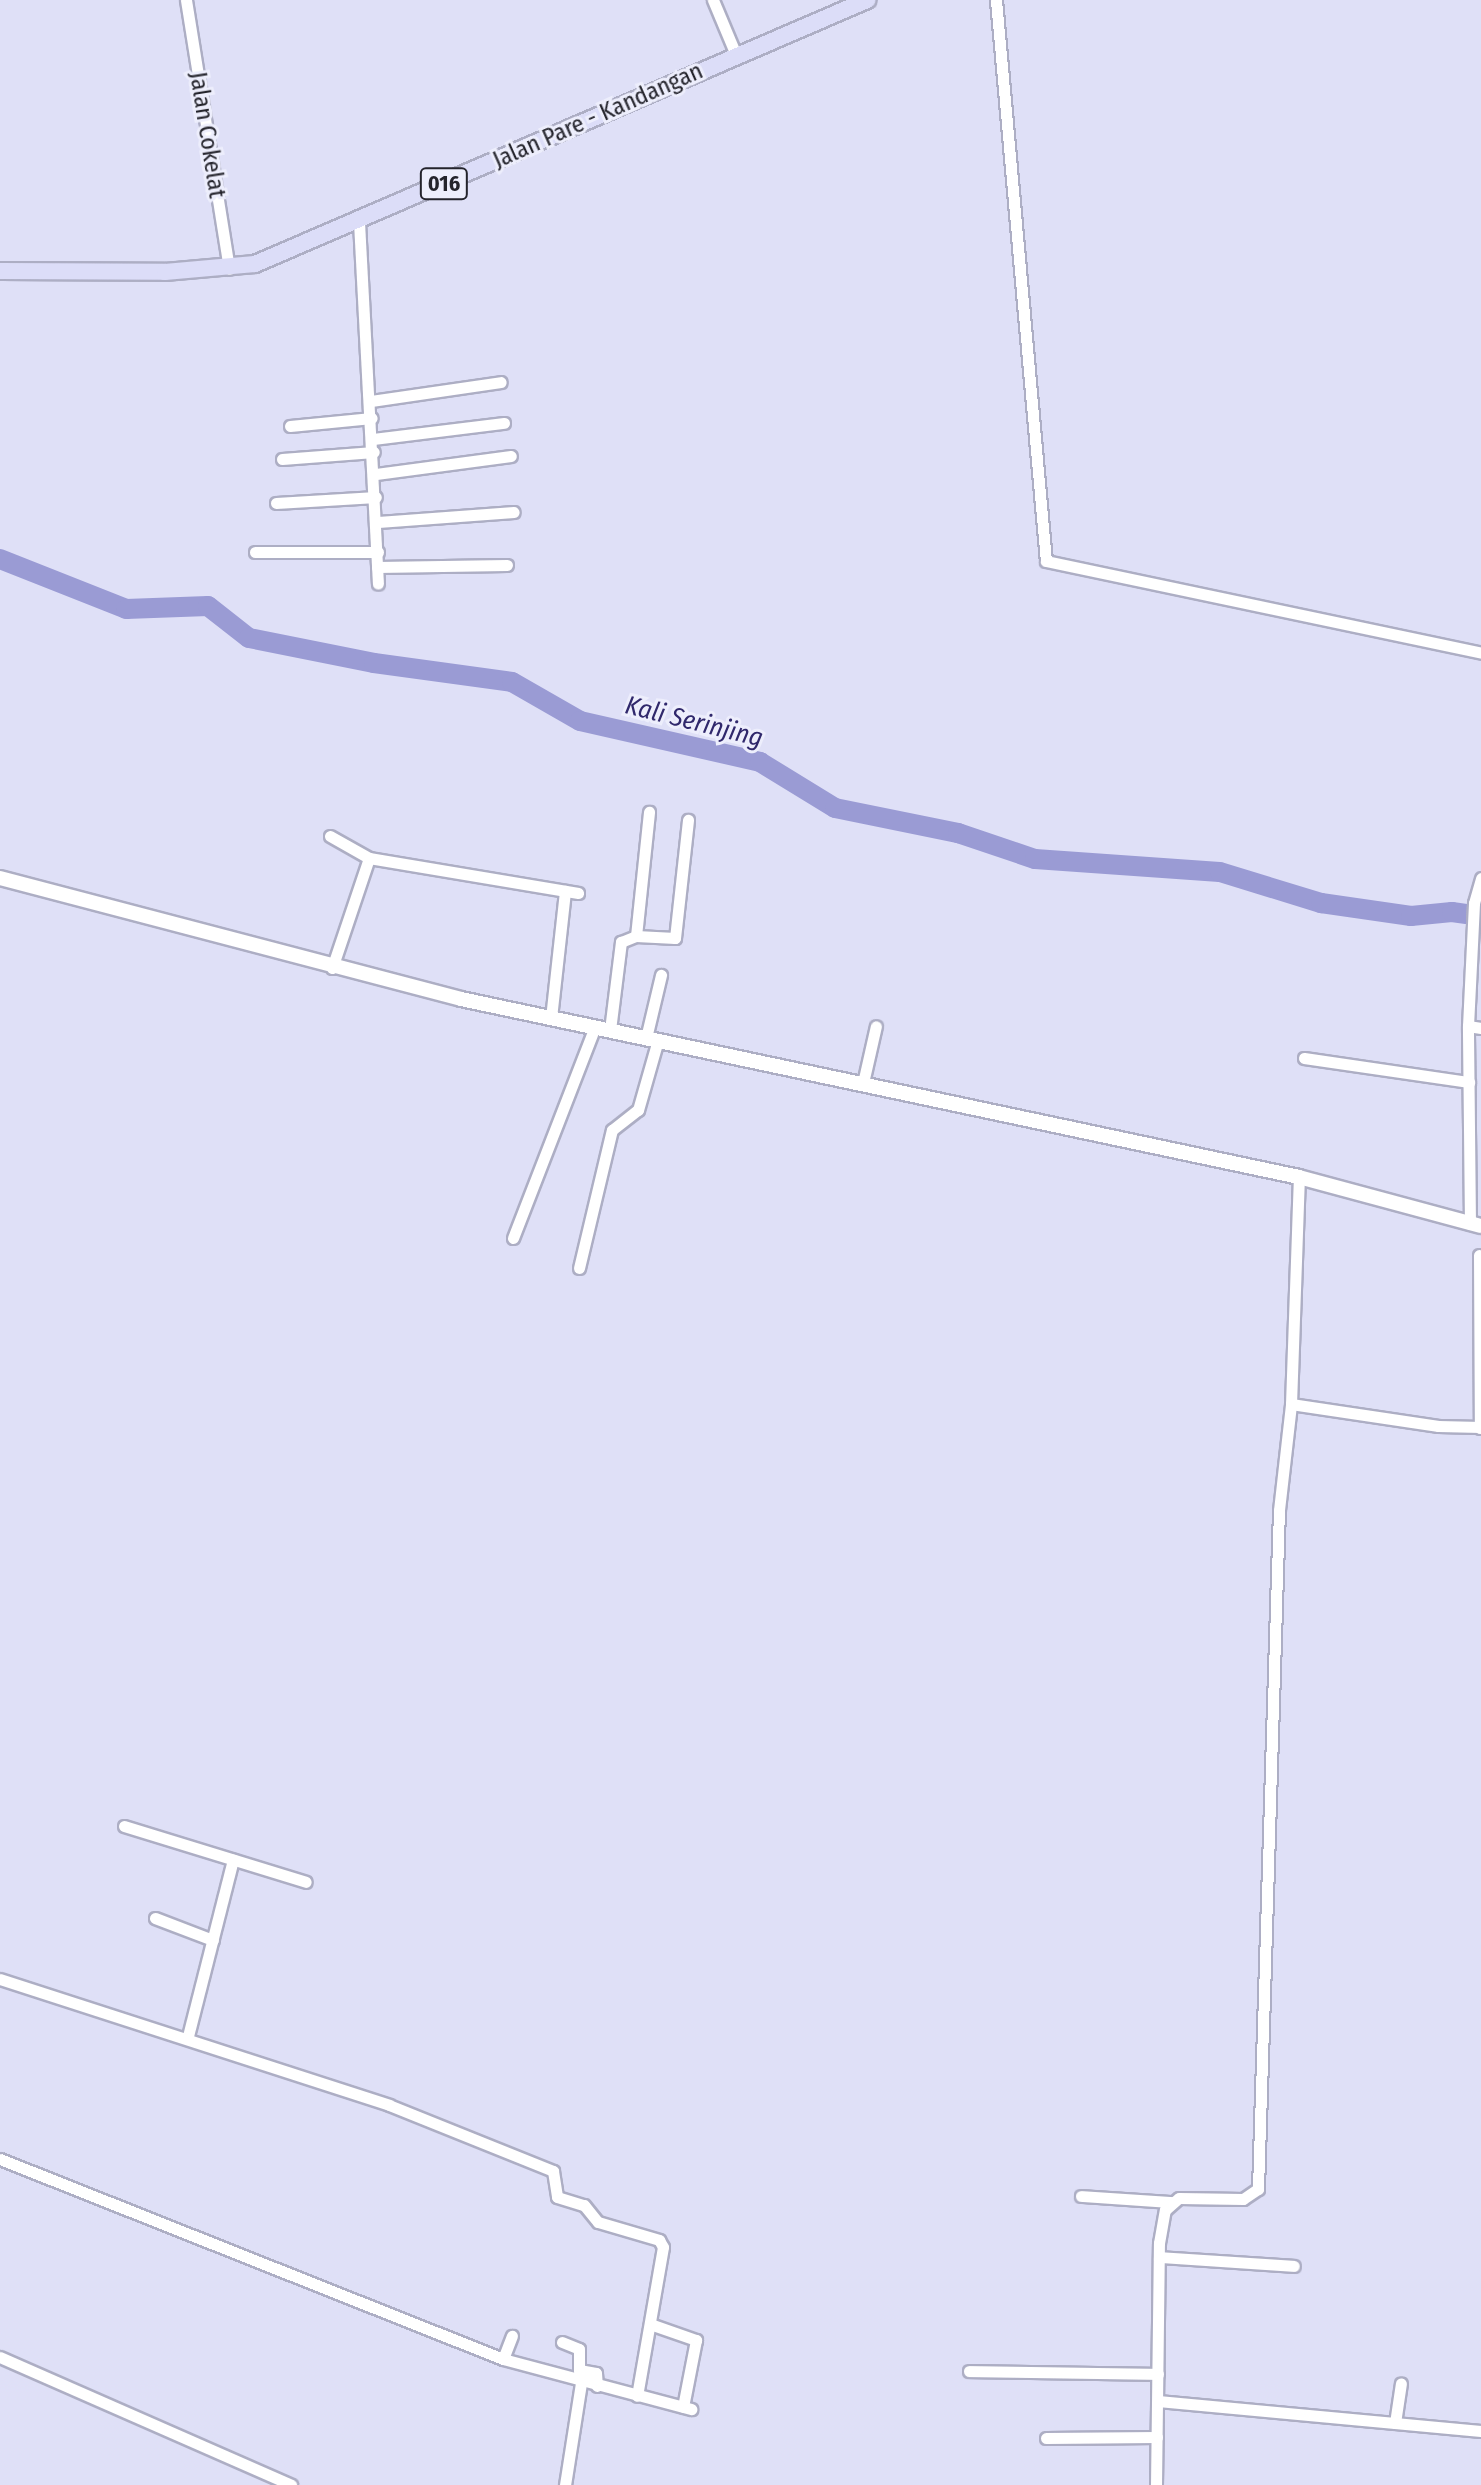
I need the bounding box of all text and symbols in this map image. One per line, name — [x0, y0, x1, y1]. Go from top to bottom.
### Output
street label: Jalan Pare - Kandangan — [489, 57, 707, 175]
street label: Jalan Cokelat — [183, 70, 231, 200]
road number: 016 — [418, 166, 470, 202]
water label: Kali Serinjing — [622, 690, 766, 754]

